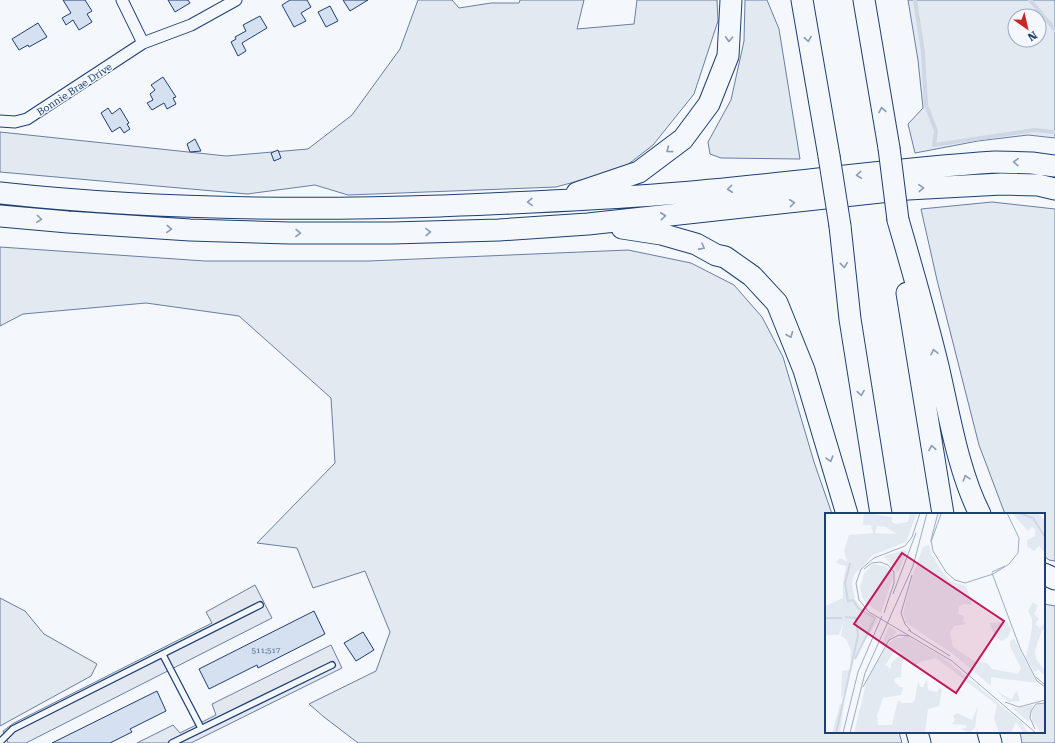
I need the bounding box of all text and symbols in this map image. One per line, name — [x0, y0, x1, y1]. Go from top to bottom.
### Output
north arrow — [1007, 8, 1047, 48]
text: N — [1025, 28, 1039, 44]
one-way arrow — [803, 35, 812, 42]
one-way arrow — [725, 36, 733, 42]
street label: Bonnie Brae Drive — [35, 61, 114, 118]
one-way arrow — [879, 107, 887, 113]
one-way arrow — [666, 145, 673, 152]
one-way arrow — [1013, 158, 1019, 166]
one-way arrow — [856, 170, 862, 179]
one-way arrow — [727, 184, 733, 193]
one-way arrow — [918, 184, 924, 193]
one-way arrow — [527, 198, 533, 207]
one-way arrow — [789, 198, 795, 207]
one-way arrow — [659, 212, 666, 221]
one-way arrow — [36, 215, 42, 224]
one-way arrow — [165, 224, 172, 233]
one-way arrow — [425, 228, 431, 237]
one-way arrow — [295, 229, 301, 237]
one-way arrow — [698, 242, 705, 250]
one-way arrow — [840, 262, 849, 268]
one-way arrow — [785, 331, 793, 339]
one-way arrow — [931, 349, 939, 355]
one-way arrow — [856, 390, 865, 397]
one-way arrow — [928, 445, 937, 451]
one-way arrow — [825, 455, 834, 462]
one-way arrow — [962, 475, 971, 482]
inset map — [825, 513, 1045, 733]
house number: 511;517 — [251, 646, 281, 655]

